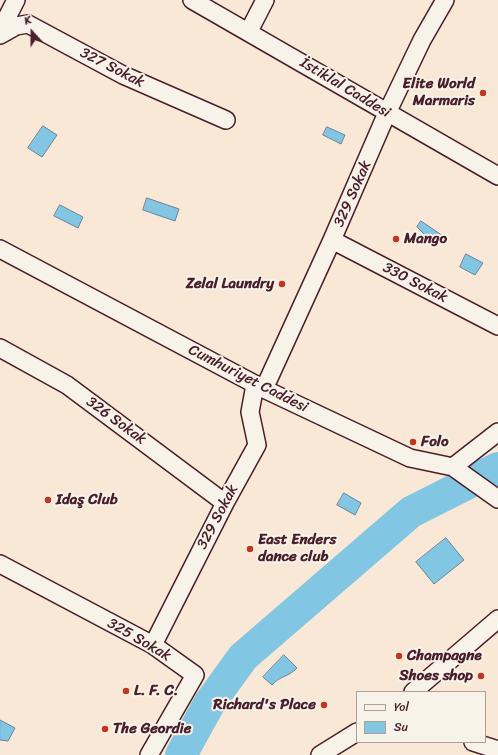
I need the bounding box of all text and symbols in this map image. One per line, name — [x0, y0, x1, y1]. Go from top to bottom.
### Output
text: K — [21, 10, 34, 30]
north arrow — [12, 12, 52, 52]
street label: 327 Sokak — [77, 44, 147, 92]
street label: İstiklal Caddesi — [297, 54, 393, 122]
place label: Elite World Marmaris — [403, 75, 475, 110]
marker: Elite World Marmaris — [478, 88, 488, 98]
street label: 329 Sokak — [330, 158, 376, 230]
place label: Mango — [404, 230, 447, 248]
marker: Mango — [391, 234, 401, 244]
street label: 330 Sokak — [380, 259, 450, 307]
place label: Zelal Laundry — [186, 275, 274, 293]
marker: Zelal Laundry — [277, 279, 287, 289]
street label: Cumhuriyet Caddesi — [185, 341, 311, 417]
street label: 326 Sokak — [82, 393, 150, 449]
place label: Folo — [421, 433, 449, 451]
marker: Folo — [408, 437, 418, 447]
street label: 329 Sokak — [194, 482, 242, 552]
place label: Idaş Club — [56, 491, 118, 509]
marker: Idaş Club — [43, 495, 53, 505]
place label: East Enders dance club — [258, 531, 336, 566]
marker: East Enders dance club — [245, 544, 255, 554]
street label: 325 Sokak — [104, 615, 174, 665]
place label: Champagne — [407, 647, 482, 665]
marker: Champagne — [394, 651, 404, 661]
place label: Shoes shop — [399, 667, 473, 685]
marker: Shoes shop — [476, 671, 486, 681]
place label: L. F. C. — [134, 682, 178, 700]
marker: L. F. C. — [121, 686, 131, 696]
legend — [356, 691, 486, 743]
place label: Richard's Place — [213, 696, 316, 714]
text: Yol — [394, 696, 409, 718]
marker: Richard's Place — [319, 700, 329, 710]
text: Su — [394, 716, 408, 738]
place label: The Geordie — [113, 720, 191, 738]
marker: The Geordie — [100, 724, 110, 734]

